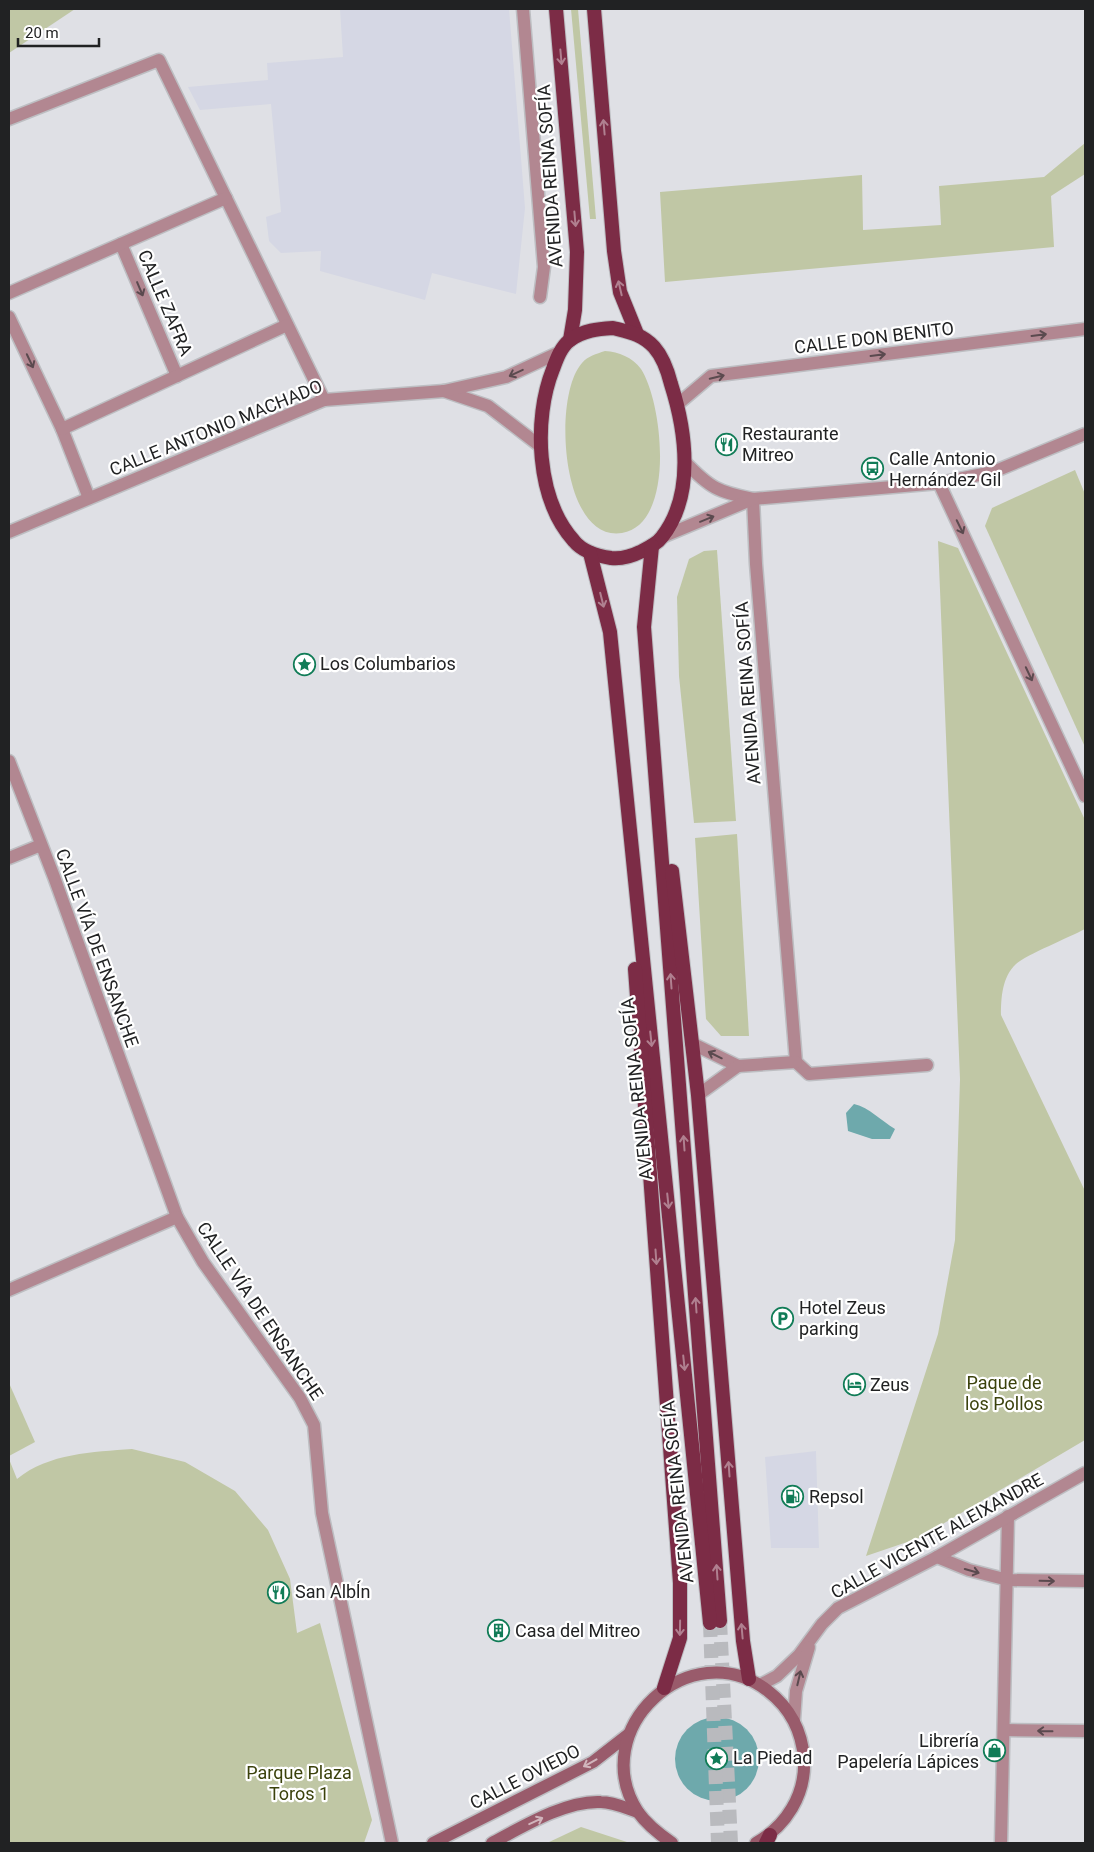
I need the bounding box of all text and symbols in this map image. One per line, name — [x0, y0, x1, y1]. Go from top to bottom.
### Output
scale bar — [18, 15, 99, 47]
text: 20 m — [25, 24, 59, 42]
one-way arrow — [556, 49, 565, 65]
street label: AVENIDA REINA SOFÍA — [533, 84, 566, 268]
one-way arrow — [599, 119, 608, 135]
one-way arrow — [570, 211, 579, 227]
street label: CALLE ZAFRA — [134, 247, 197, 359]
one-way arrow — [135, 281, 145, 296]
one-way arrow — [615, 281, 624, 297]
street label: CALLE DON BENITO — [793, 317, 955, 358]
one-way arrow — [1030, 329, 1046, 339]
one-way arrow — [869, 350, 885, 360]
one-way arrow — [25, 353, 35, 368]
one-way arrow — [509, 368, 524, 378]
one-way arrow — [708, 372, 724, 381]
street label: CALLE ANTONIO MACHADO — [106, 375, 325, 480]
place label: Restaurante Mitreo — [742, 423, 838, 465]
restaurant icon: Restaurante Mitreo — [714, 432, 738, 456]
place label: Calle Antonio Hernández Gil — [889, 448, 1001, 490]
bus stop icon: Calle Antonio Hernández Gil — [861, 457, 885, 481]
one-way arrow — [699, 513, 714, 523]
one-way arrow — [956, 519, 965, 534]
one-way arrow — [598, 591, 607, 607]
street label: AVENIDA REINA SOFÍA — [731, 601, 764, 785]
place icon: Los Columbarios — [292, 652, 316, 676]
place label: Los Columbarios — [320, 653, 456, 674]
one-way arrow — [1024, 666, 1034, 681]
street label: CALLE VÍA DE ENSANCHE — [52, 846, 143, 1050]
one-way arrow — [667, 973, 676, 989]
street label: AVENIDA REINA SOFÍA — [616, 996, 657, 1181]
one-way arrow — [646, 1031, 656, 1047]
one-way arrow — [708, 1050, 723, 1059]
one-way arrow — [679, 1135, 688, 1151]
one-way arrow — [663, 1193, 673, 1209]
street label: CALLE VÍA DE ENSANCHE — [193, 1218, 328, 1404]
one-way arrow — [652, 1248, 661, 1264]
one-way arrow — [691, 1297, 701, 1313]
place label: Hotel Zeus parking — [799, 1297, 886, 1339]
parking icon: Hotel Zeus parking — [771, 1306, 795, 1330]
one-way arrow — [679, 1354, 689, 1370]
park label: Paque de los Pollos — [965, 1372, 1043, 1414]
hotel icon: Zeus — [842, 1373, 866, 1397]
place label: Zeus — [870, 1374, 909, 1395]
street label: AVENIDA REINA SOFÍA — [657, 1399, 698, 1584]
one-way arrow — [724, 1461, 734, 1477]
street label: CALLE VICENTE ALEIXANDRE — [827, 1468, 1047, 1603]
fuel station icon: Repsol — [781, 1485, 805, 1509]
place label: Repsol — [809, 1486, 864, 1507]
one-way arrow — [712, 1564, 721, 1580]
one-way arrow — [964, 1566, 980, 1576]
one-way arrow — [1038, 1576, 1055, 1586]
restaurant icon: San Albĺn — [267, 1580, 291, 1604]
place label: San Albĺn — [295, 1580, 370, 1602]
building icon: Casa del Mitreo — [487, 1619, 511, 1643]
place label: Casa del Mitreo — [515, 1620, 640, 1641]
one-way arrow — [675, 1620, 685, 1636]
one-way arrow — [737, 1623, 746, 1639]
one-way arrow — [795, 1671, 804, 1687]
one-way arrow — [1037, 1726, 1053, 1736]
place label: Librería Papelería Lápices — [837, 1730, 979, 1772]
shop icon: Librería Papelería Lápices — [983, 1739, 1007, 1763]
street label: CALLE OVIEDO — [466, 1740, 583, 1813]
place icon: La Piedad — [705, 1746, 729, 1770]
place label: La Piedad — [733, 1747, 812, 1768]
one-way arrow — [583, 1758, 598, 1768]
park label: Parque Plaza Toros 1 — [246, 1762, 352, 1804]
one-way arrow — [528, 1816, 543, 1825]

